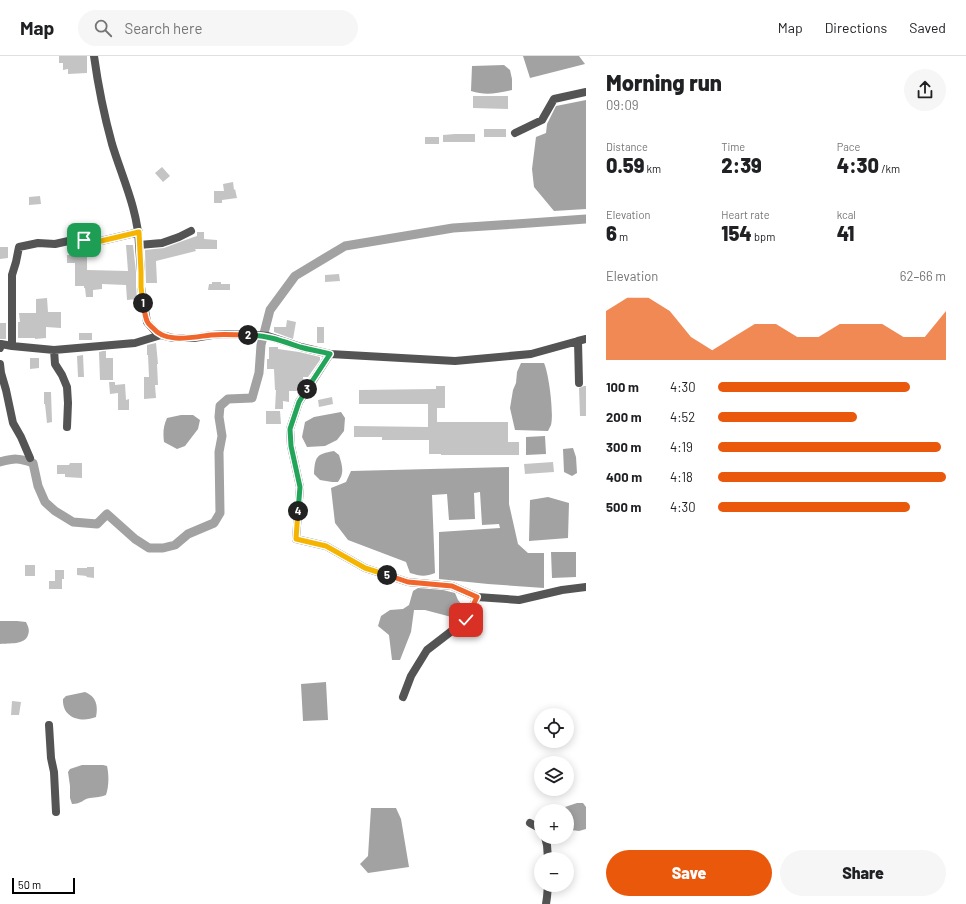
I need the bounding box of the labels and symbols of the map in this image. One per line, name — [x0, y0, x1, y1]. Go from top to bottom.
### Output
pin — [67, 223, 101, 257]
pin: 1 — [133, 293, 153, 313]
pin: 2 — [238, 325, 258, 345]
pin: 3 — [297, 379, 317, 399]
pin: 4 — [288, 501, 308, 521]
pin: 5 — [377, 565, 397, 585]
pin — [449, 603, 483, 637]
scale bar — [12, 876, 75, 895]

